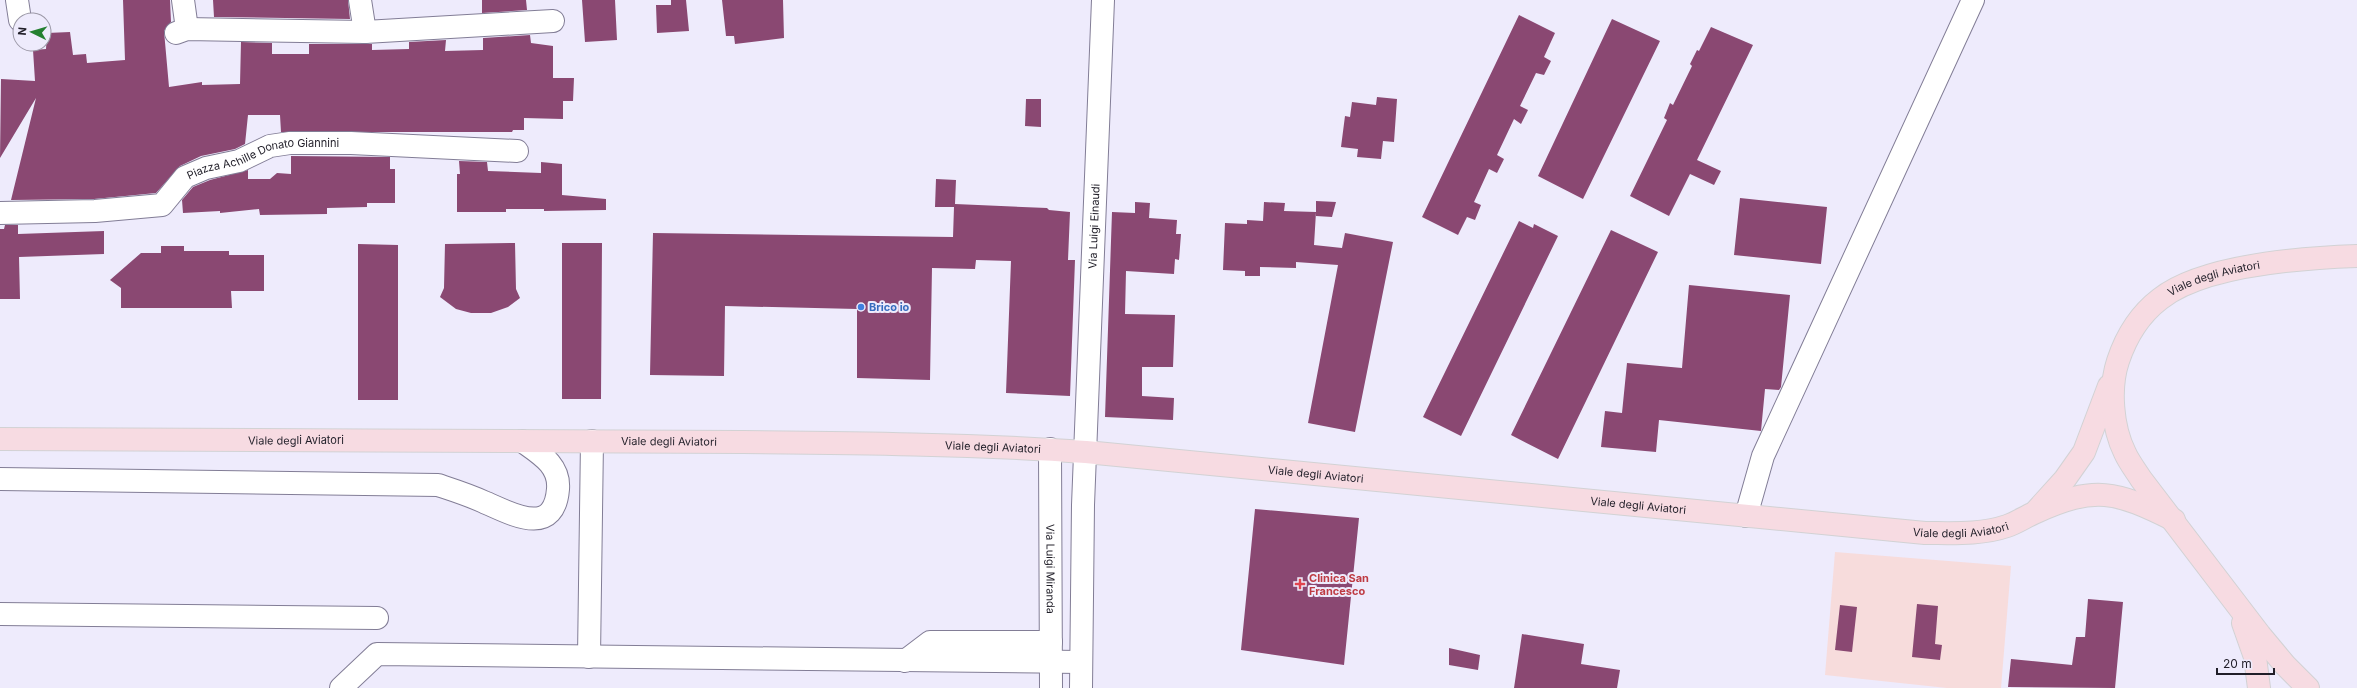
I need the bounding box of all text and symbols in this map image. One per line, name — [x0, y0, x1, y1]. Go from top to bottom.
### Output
north arrow — [12, 12, 52, 52]
text: N — [15, 26, 29, 36]
street label: Piazza Achille Donato Giannini — [185, 136, 339, 182]
street label: Via Luigi Einaudi — [1085, 183, 1103, 269]
street label: Viale degli Aviatori — [2165, 258, 2261, 299]
place label: Brico io — [869, 300, 910, 314]
marker: Brico io — [856, 302, 866, 312]
street label: Viale degli Aviatori — [248, 433, 344, 447]
street label: Viale degli Aviatori — [621, 434, 717, 449]
street label: Viale degli Aviatori — [945, 438, 1041, 456]
street label: Viale degli Aviatori — [1267, 463, 1364, 486]
street label: Viale degli Aviatori — [1590, 494, 1687, 517]
street label: Viale degli Aviatori — [1912, 519, 2010, 540]
street label: Via Luigi Miranda — [1043, 524, 1058, 614]
place label: Clinica San Francesco — [1309, 571, 1369, 598]
marker: Clinica San Francesco — [1294, 578, 1306, 590]
scale bar — [2217, 650, 2274, 676]
text: 20 m — [2223, 656, 2252, 671]

